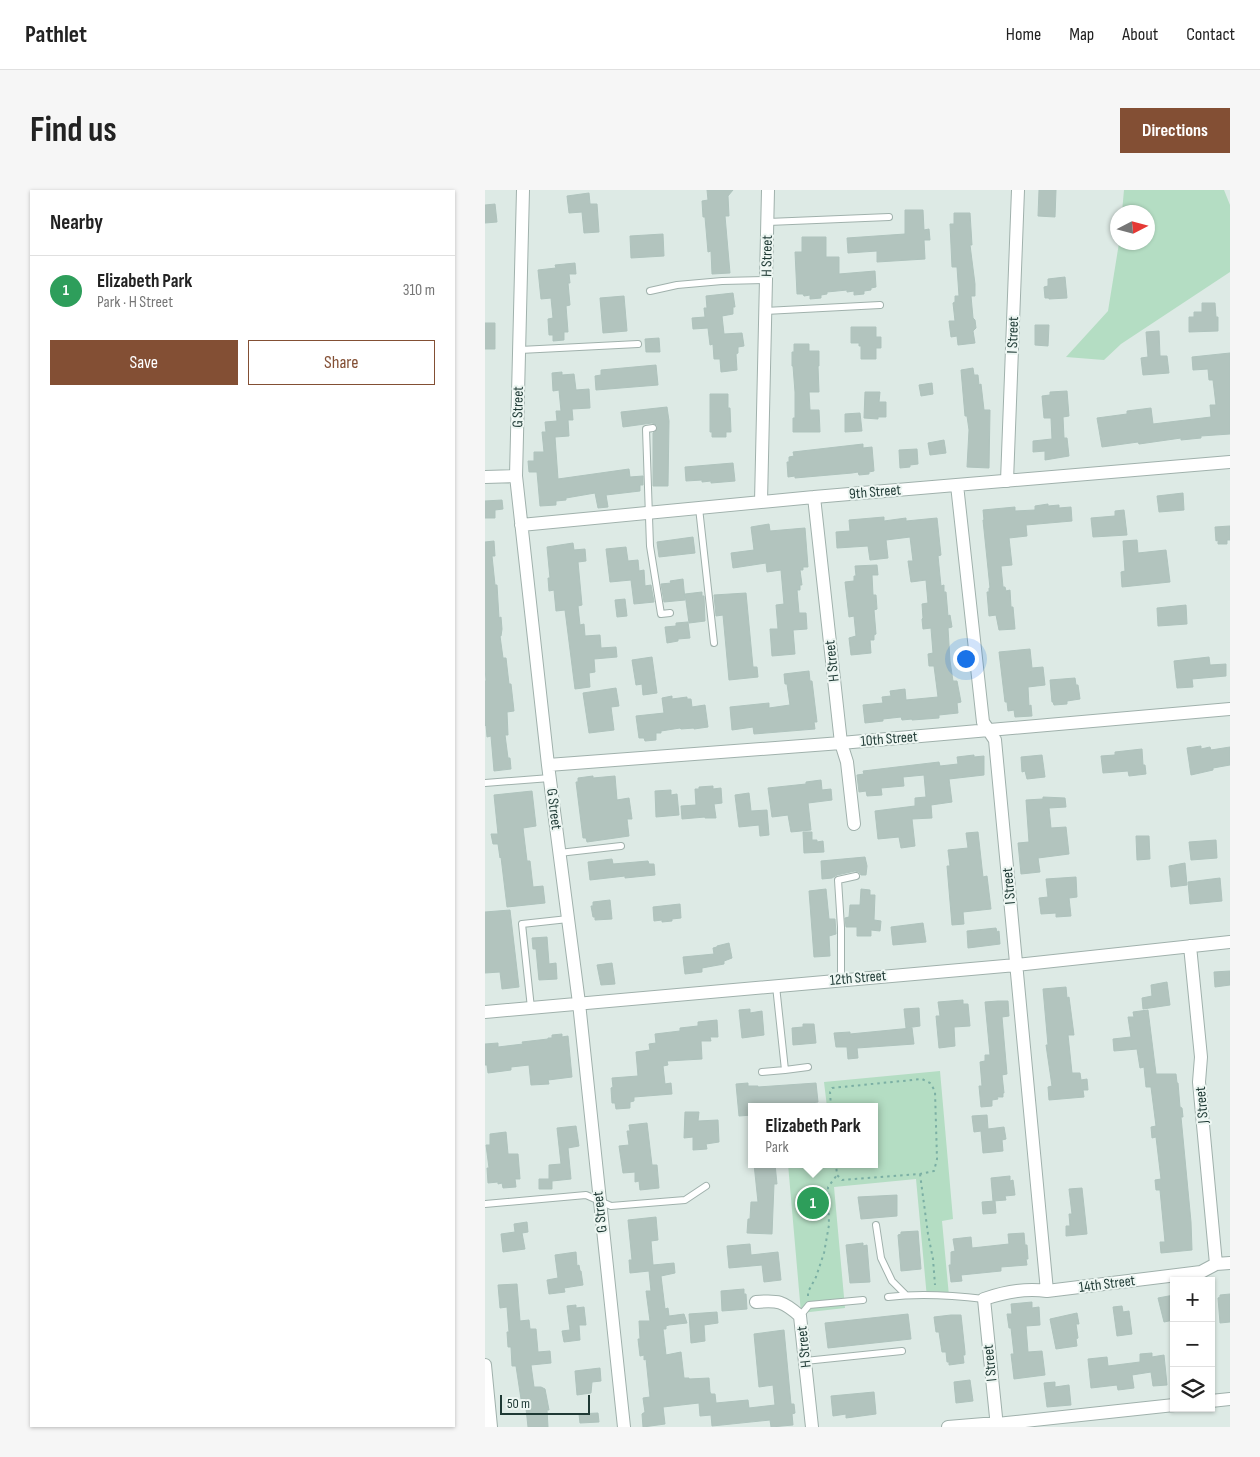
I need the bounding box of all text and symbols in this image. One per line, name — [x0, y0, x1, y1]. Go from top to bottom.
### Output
text: Pathlet — [25, 20, 87, 49]
text: Home — [1006, 24, 1041, 45]
text: Map — [1069, 24, 1094, 45]
text: About — [1122, 24, 1158, 45]
text: Contact — [1186, 24, 1235, 45]
button: Directions — [1120, 108, 1230, 153]
text: Find us — [30, 109, 117, 152]
north arrow — [1110, 205, 1155, 250]
text: Nearby — [50, 210, 103, 235]
street label: H Street — [757, 235, 777, 277]
text: Elizabeth Park — [97, 270, 192, 293]
text: 1 — [63, 281, 69, 300]
text: 310 m — [403, 281, 435, 300]
text: Park · H Street — [97, 293, 173, 312]
street label: I Street — [1003, 316, 1023, 354]
button: Save — [50, 340, 238, 385]
button: Share — [248, 340, 435, 385]
street label: G Street — [508, 386, 528, 428]
street label: 9th Street — [848, 480, 902, 504]
street label: H Street — [820, 639, 844, 683]
your location — [953, 646, 979, 672]
street label: 10th Street — [860, 727, 919, 751]
street label: G Street — [542, 787, 566, 831]
street label: I Street — [998, 866, 1020, 905]
street label: 12th Street — [829, 966, 887, 990]
street label: J Street — [1191, 1085, 1213, 1125]
popup — [748, 1103, 878, 1168]
text: Elizabeth Park — [765, 1115, 861, 1138]
text: Park — [765, 1138, 789, 1157]
pin: 1 — [797, 1184, 829, 1222]
street label: G Street — [588, 1190, 612, 1234]
street label: 14th Street — [1078, 1271, 1137, 1297]
map controls — [1170, 1277, 1215, 1412]
button: + — [1170, 1277, 1215, 1322]
button: − — [1170, 1322, 1215, 1367]
street label: H Street — [792, 1325, 816, 1369]
street label: I Street — [979, 1343, 1001, 1382]
button: layers — [1170, 1367, 1215, 1412]
scale bar — [500, 1392, 590, 1415]
text: 50 m — [507, 1395, 530, 1412]

